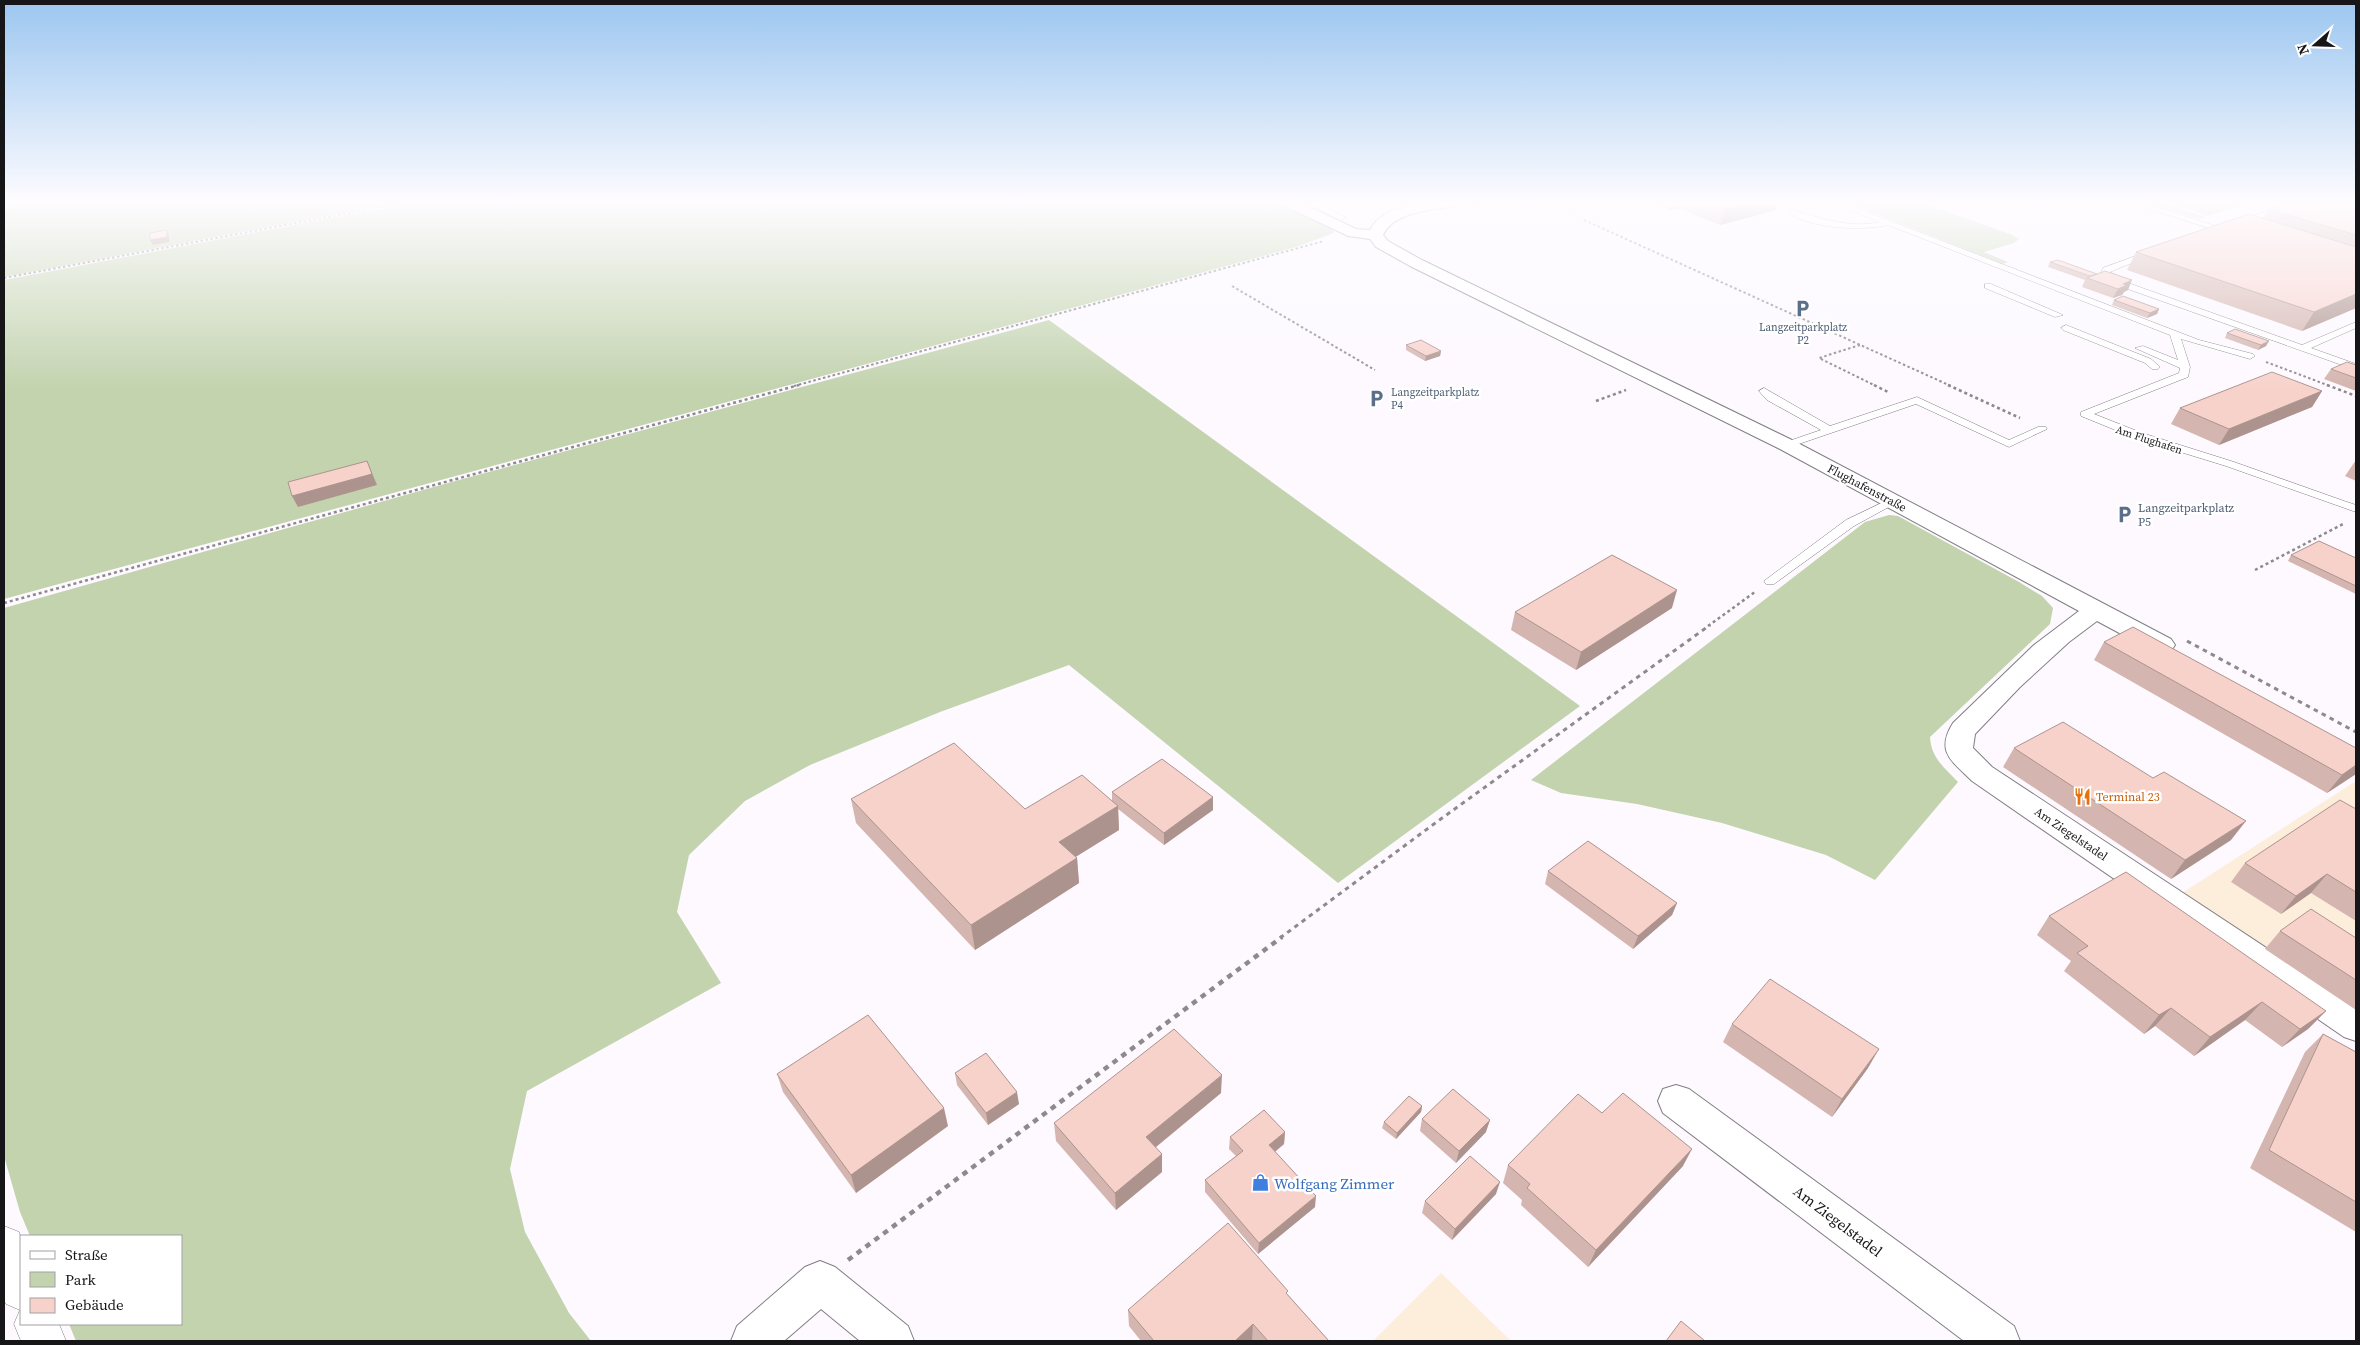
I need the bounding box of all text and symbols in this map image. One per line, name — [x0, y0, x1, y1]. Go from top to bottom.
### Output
north arrow — [2290, 20, 2340, 70]
text: N — [2292, 41, 2314, 58]
parking icon: Langzeitparkplatz P2 — [1793, 299, 1813, 319]
place label: Langzeitparkplatz P2 — [1759, 320, 1847, 348]
place label: Langzeitparkplatz P4 — [1391, 385, 1479, 413]
parking icon: Langzeitparkplatz P4 — [1367, 388, 1387, 408]
street label: Am Flughafen — [2114, 422, 2185, 458]
street label: Flughafenstraße — [1825, 460, 1909, 516]
place label: Langzeitparkplatz P5 — [2138, 500, 2235, 530]
parking icon: Langzeitparkplatz P5 — [2114, 505, 2134, 525]
restaurant icon: Terminal 23 — [2072, 787, 2092, 807]
place label: Terminal 23 — [2096, 789, 2160, 805]
street label: Am Ziegelstadel — [2031, 804, 2111, 865]
shop icon: Wolfgang Zimmer — [1250, 1173, 1270, 1193]
place label: Wolfgang Zimmer — [1274, 1173, 1395, 1194]
street label: Am Ziegelstadel — [1789, 1181, 1887, 1262]
legend — [20, 1235, 182, 1325]
text: Straße — [65, 1244, 108, 1265]
text: Park — [65, 1269, 97, 1290]
text: Gebäude — [65, 1294, 124, 1315]

